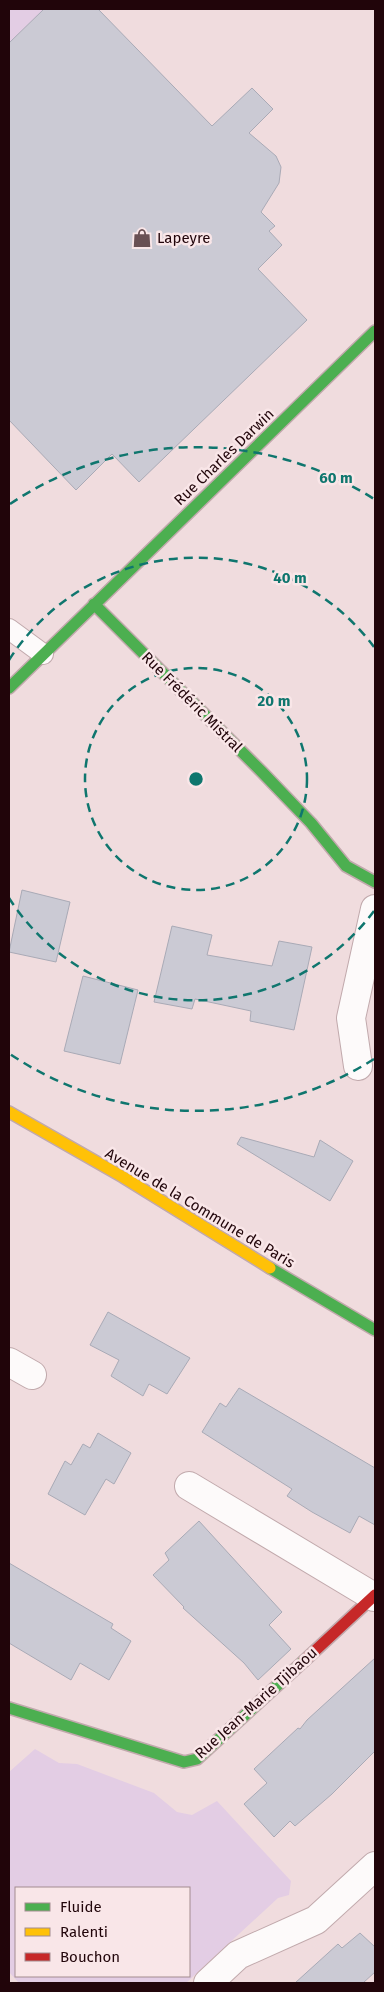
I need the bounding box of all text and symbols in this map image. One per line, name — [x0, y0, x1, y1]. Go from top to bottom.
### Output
shop icon: Lapeyre — [131, 227, 153, 249]
place label: Lapeyre — [157, 229, 210, 247]
street label: Rue Charles Darwin — [170, 405, 278, 509]
text: 60 m — [319, 469, 353, 487]
text: 40 m — [273, 569, 307, 587]
street label: Rue Frédéric Mistral — [138, 648, 246, 756]
text: 20 m — [258, 692, 290, 710]
centre of rings — [187, 770, 205, 788]
street label: Avenue de la Commune de Paris — [102, 1144, 298, 1272]
street label: Rue Jean-Marie Tjibaou — [191, 1644, 321, 1762]
legend — [15, 1887, 190, 1977]
text: Fluide — [60, 1898, 102, 1916]
text: Ralenti — [60, 1923, 108, 1941]
text: Bouchon — [60, 1948, 120, 1966]

